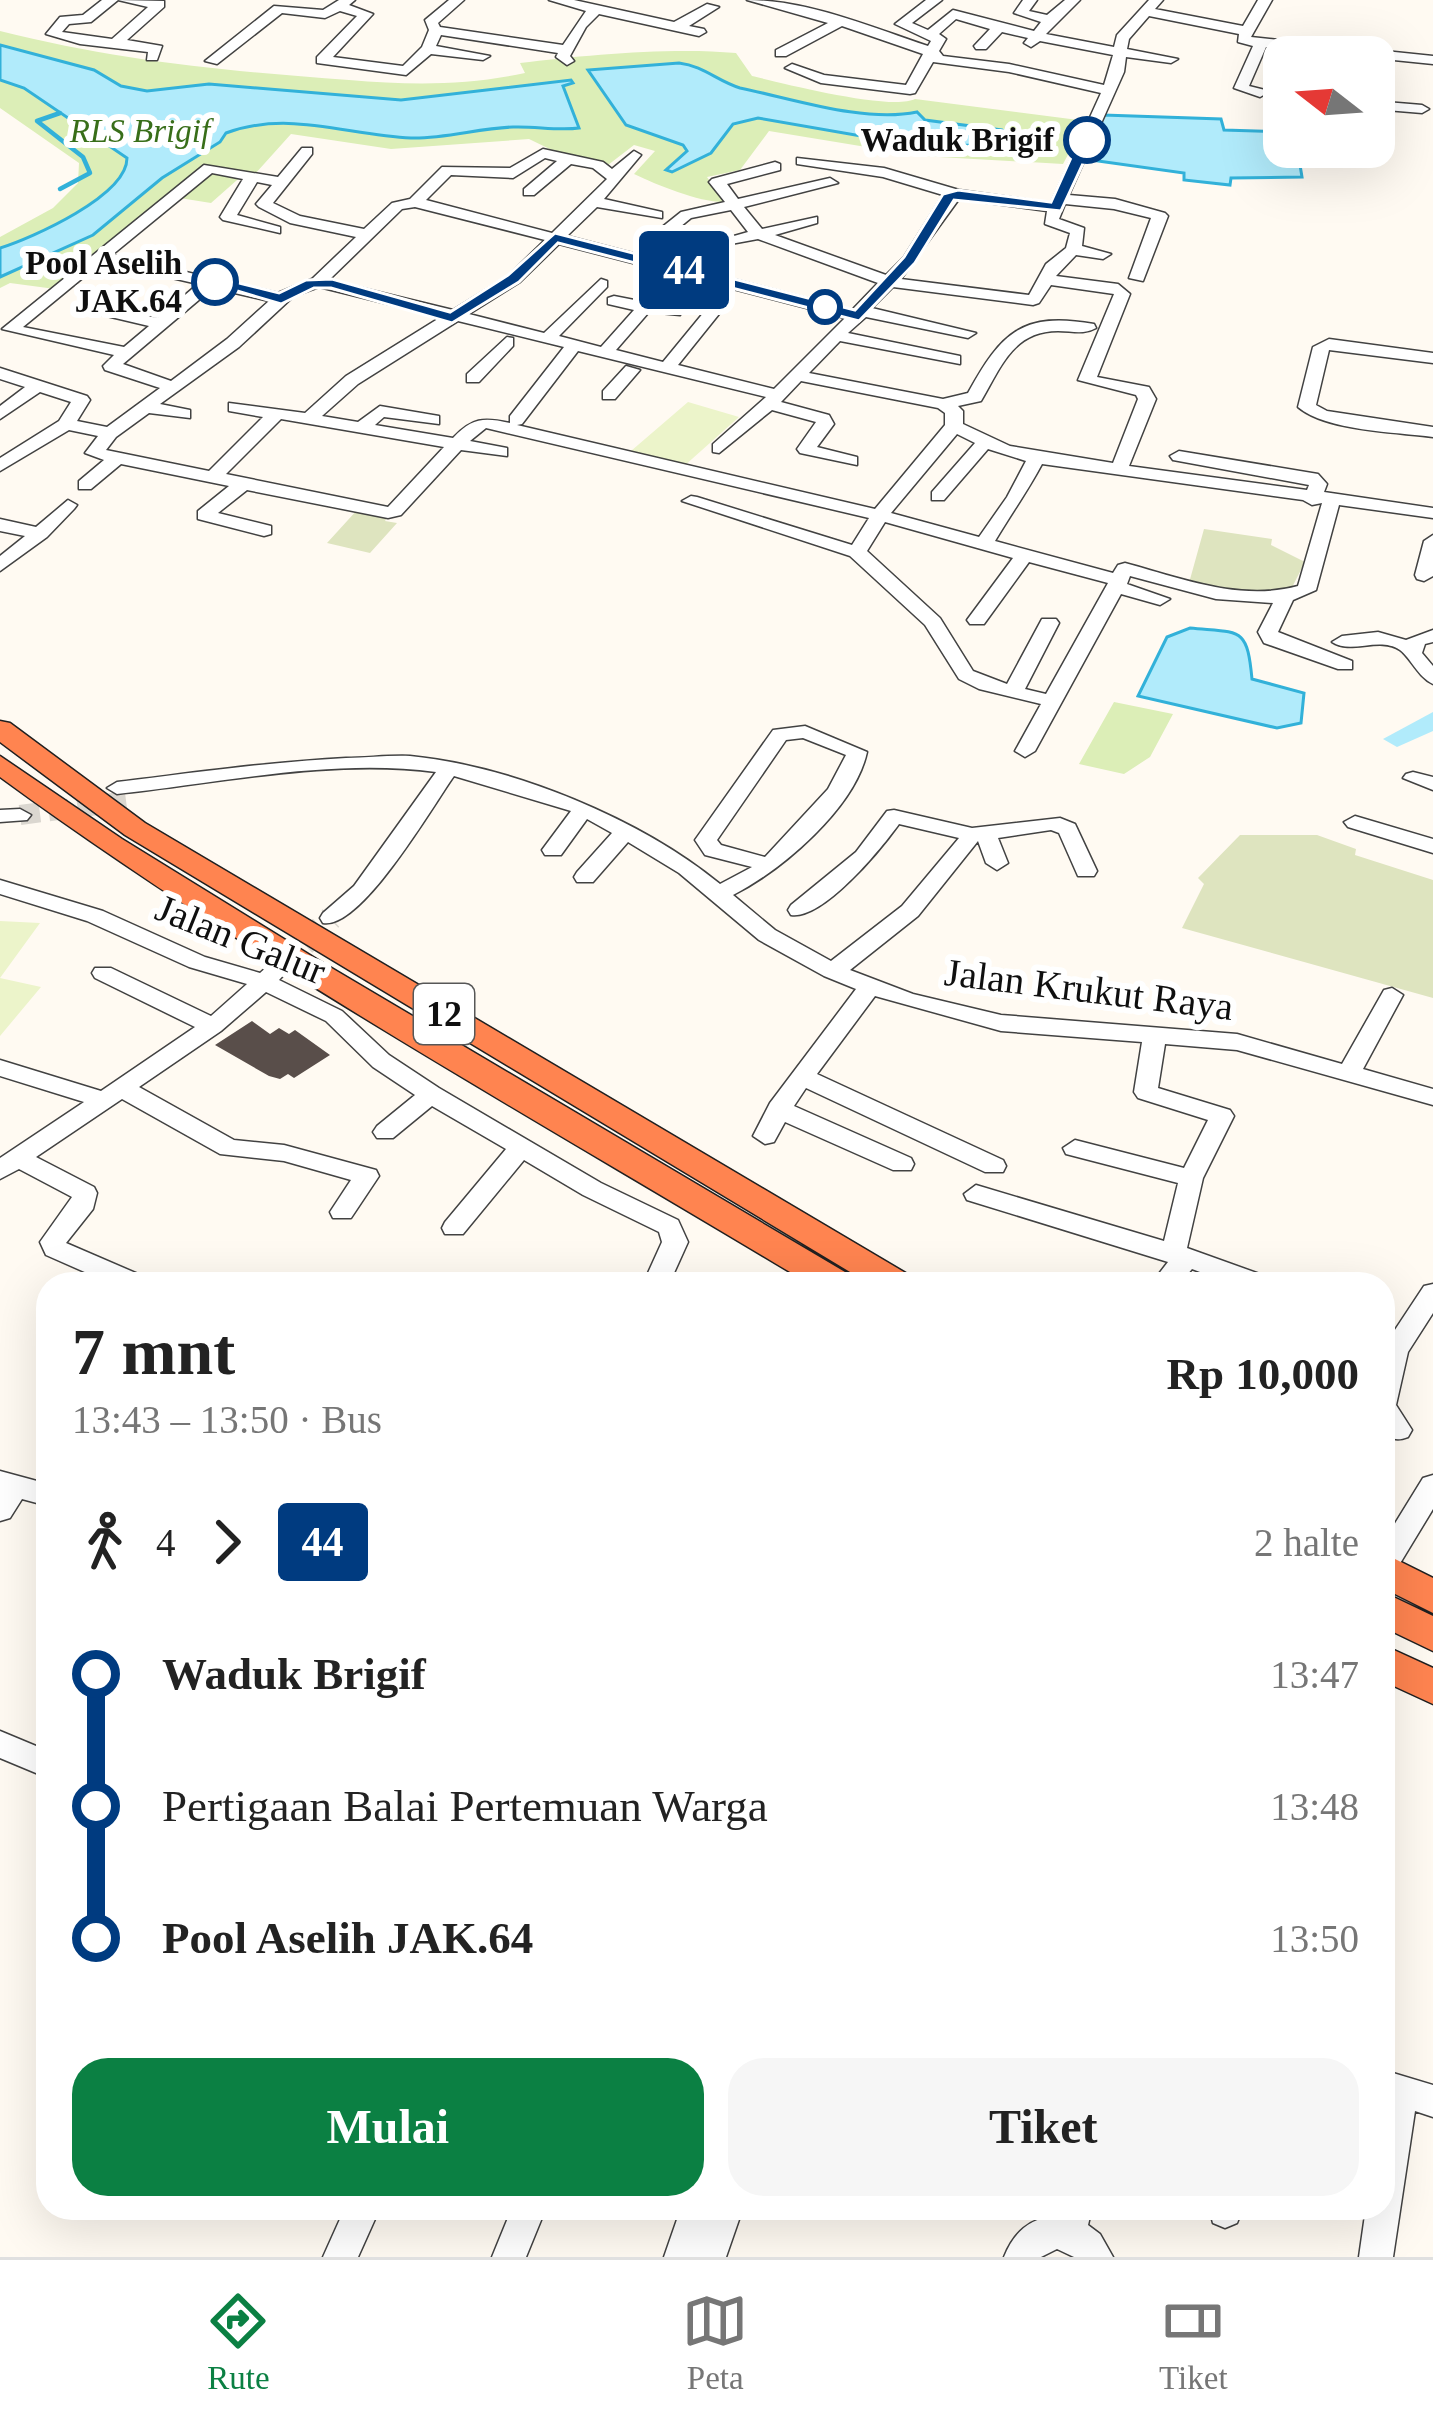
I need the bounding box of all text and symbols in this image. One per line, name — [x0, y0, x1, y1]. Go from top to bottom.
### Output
north arrow — [1263, 36, 1395, 168]
map controls — [1263, 36, 1395, 168]
park label: RLS Brigif — [69, 113, 214, 149]
marker: Waduk Brigif — [1065, 118, 1109, 162]
place label: Waduk Brigif — [861, 122, 1055, 158]
line badge: 44 — [630, 231, 738, 309]
place label: Pool Aselih JAK.64 — [25, 245, 182, 319]
text: 44 — [663, 247, 705, 293]
marker: Pool Aselih JAK.64 — [193, 260, 237, 304]
unlabelled marker — [809, 291, 841, 323]
street label: Jalan Galur — [150, 886, 332, 992]
street label: Jalan Krukut Raya — [942, 950, 1236, 1029]
road number: 12 — [414, 984, 474, 1044]
text: 7 mnt — [72, 1315, 235, 1388]
text: Rp 10,000 — [1166, 1349, 1359, 1399]
text: 13:43 – 13:50 · Bus — [72, 1398, 382, 1441]
icon: walk — [72, 1509, 138, 1575]
icon: forward — [194, 1509, 260, 1575]
text: 44 — [302, 1519, 344, 1565]
text: 4 — [156, 1521, 176, 1564]
text: 2 halte — [1254, 1521, 1359, 1564]
text: Waduk Brigif — [162, 1649, 426, 1699]
text: 13:47 — [1270, 1653, 1359, 1696]
text: Pertigaan Balai Pertemuan Warga — [162, 1781, 768, 1831]
text: 13:48 — [1270, 1785, 1359, 1828]
text: Pool Aselih JAK.64 — [162, 1913, 533, 1963]
text: 13:50 — [1270, 1917, 1359, 1960]
button: Mulai — [72, 2058, 704, 2196]
button: Tiket — [728, 2058, 1359, 2196]
tab: Rute — [205, 2288, 271, 2397]
tab: Peta — [682, 2288, 748, 2397]
tab: Tiket — [1159, 2288, 1228, 2397]

